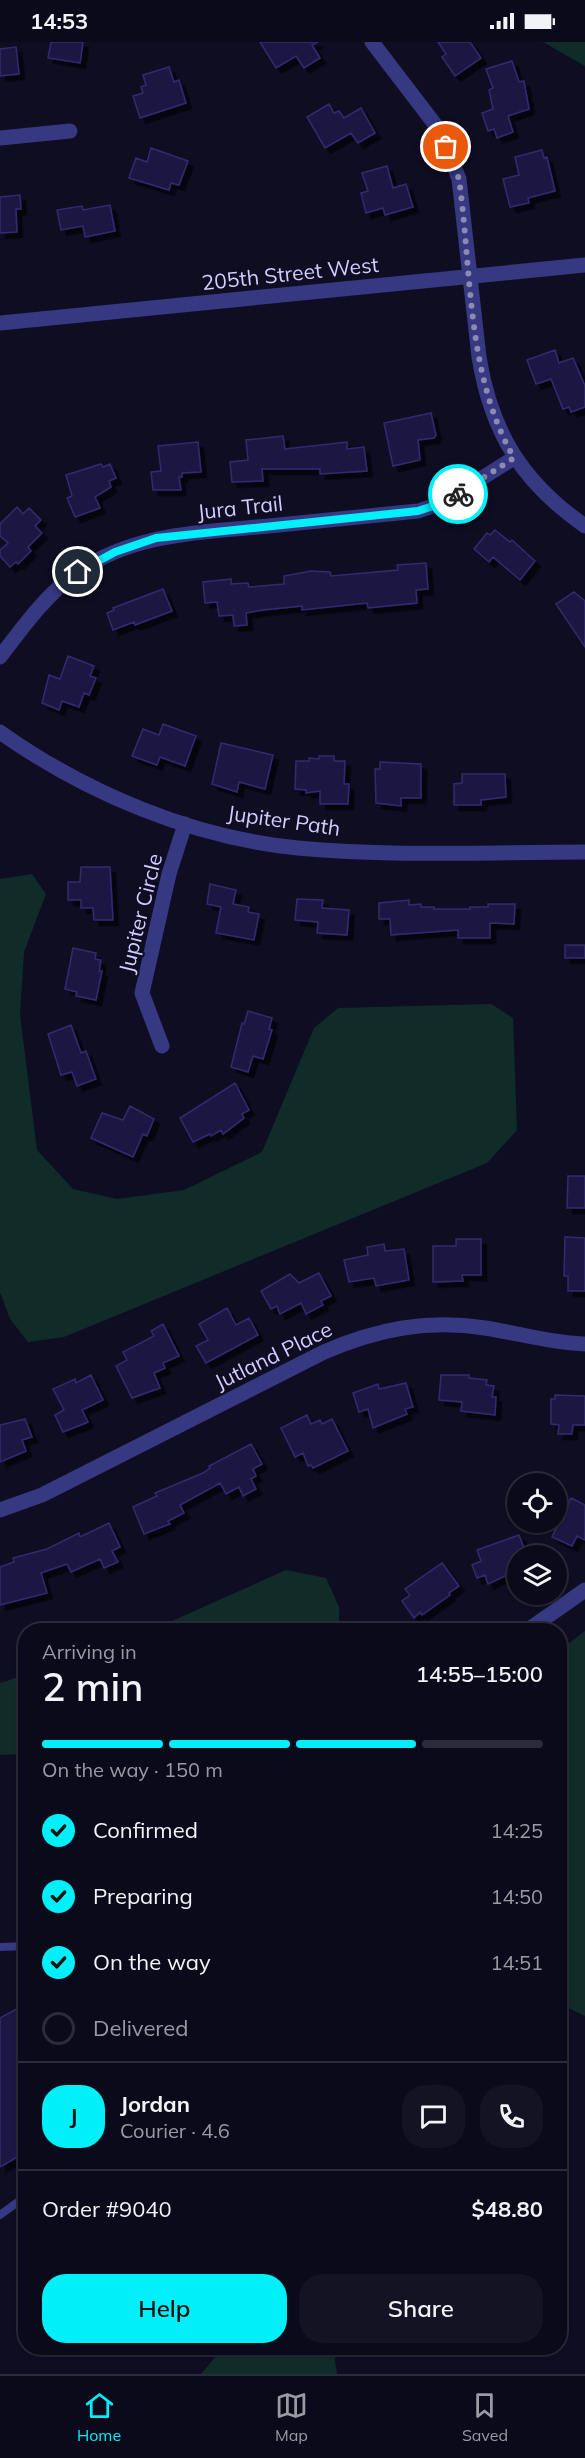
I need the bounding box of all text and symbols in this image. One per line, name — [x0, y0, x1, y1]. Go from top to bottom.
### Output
text: 14:53 — [30, 7, 88, 35]
pin — [420, 121, 471, 172]
icon: bag — [429, 130, 462, 163]
street label: 205th Street West — [200, 251, 380, 295]
courier — [428, 464, 488, 524]
icon: bike — [442, 478, 475, 511]
street label: Jura Trail — [196, 490, 284, 524]
pin — [52, 546, 103, 597]
icon: home — [61, 555, 94, 588]
street label: Jupiter Path — [226, 799, 342, 841]
street label: Jupiter Circle — [113, 851, 167, 975]
street label: Jutland Place — [210, 1315, 336, 1395]
map controls — [507, 1473, 567, 1605]
button: locate — [507, 1473, 567, 1533]
button: layers — [507, 1545, 567, 1605]
text: Arriving in — [42, 1639, 137, 1664]
text: 14:55–15:00 — [416, 1660, 543, 1688]
text: 2 min — [42, 1662, 143, 1711]
text: On the way · 150 m — [42, 1757, 223, 1782]
icon: check — [42, 1814, 75, 1847]
text: Confirmed — [93, 1816, 198, 1844]
text: 14:25 — [490, 1818, 543, 1843]
icon: check — [42, 1880, 75, 1913]
text: Preparing — [93, 1882, 193, 1910]
text: 14:50 — [490, 1884, 543, 1909]
icon: check — [42, 1946, 75, 1979]
text: On the way — [93, 1948, 211, 1976]
text: 14:51 — [490, 1950, 543, 1975]
text: Delivered — [93, 2014, 188, 2042]
button: chat — [402, 2085, 465, 2148]
button: phone — [480, 2085, 543, 2148]
text: Jordan — [120, 2090, 190, 2118]
text: J — [70, 2102, 77, 2130]
text: Courier · 4.6 — [120, 2118, 230, 2143]
text: Order #9040 — [42, 2195, 172, 2223]
text: $48.80 — [472, 2195, 543, 2223]
button: Help — [42, 2274, 287, 2343]
button: Share — [299, 2274, 543, 2343]
tab: Home — [77, 2389, 121, 2445]
tab: Map — [275, 2389, 308, 2445]
tab: Saved — [462, 2389, 508, 2445]

